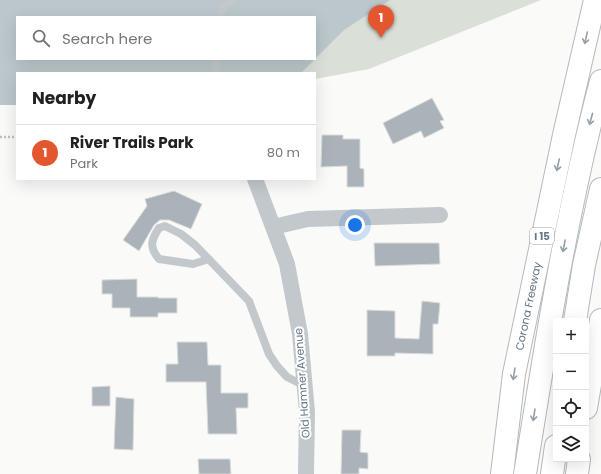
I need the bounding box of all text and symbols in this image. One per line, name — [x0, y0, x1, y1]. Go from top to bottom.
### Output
pin: 1 — [368, 5, 394, 38]
search box — [16, 16, 316, 60]
icon: search — [30, 27, 52, 49]
text: Search here — [62, 28, 152, 49]
one-way arrow — [582, 31, 590, 44]
text: Nearby — [32, 86, 96, 110]
one-way arrow — [587, 112, 594, 125]
text: River Trails Park — [70, 132, 194, 153]
text: 1 — [43, 143, 47, 162]
text: 80 m — [267, 143, 300, 162]
text: Park — [70, 154, 98, 173]
one-way arrow — [553, 158, 561, 171]
your location — [345, 215, 365, 235]
road number: I 15 — [530, 228, 554, 244]
one-way arrow — [560, 239, 568, 252]
street label: Corona Freeway — [511, 260, 545, 352]
map controls — [553, 318, 589, 462]
button: + — [553, 318, 589, 354]
street label: Old Hamner Avenue — [290, 327, 314, 439]
button: − — [553, 354, 589, 390]
one-way arrow — [510, 367, 518, 380]
button: locate — [553, 390, 589, 426]
one-way arrow — [530, 408, 538, 421]
button: layers — [553, 426, 589, 462]

